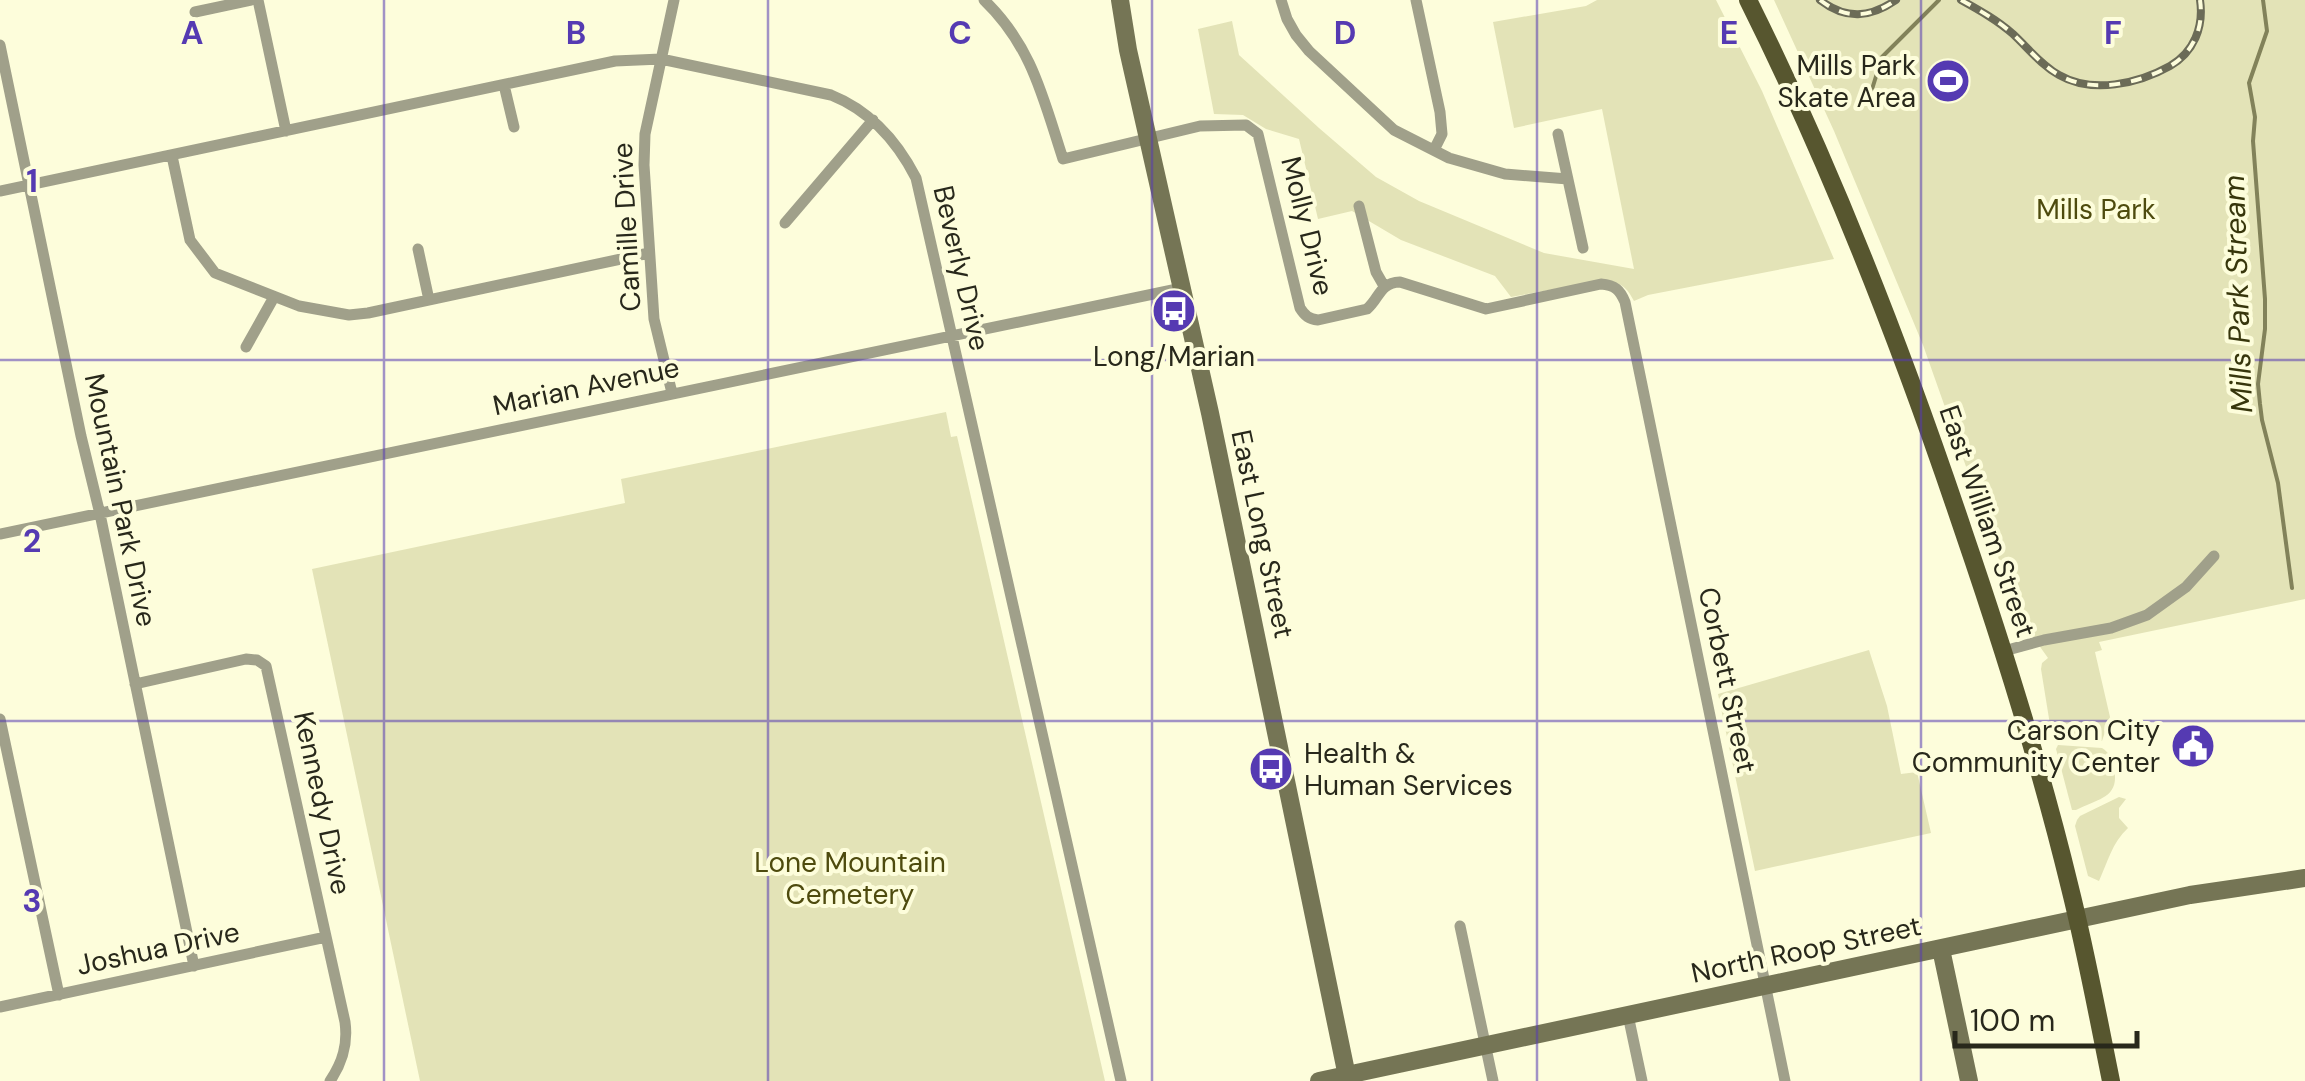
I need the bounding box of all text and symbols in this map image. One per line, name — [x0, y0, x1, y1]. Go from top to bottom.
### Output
text: A — [181, 12, 203, 54]
text: B — [566, 12, 586, 54]
text: C — [948, 12, 972, 54]
text: D — [1334, 12, 1356, 54]
text: E — [1720, 12, 1738, 54]
text: F — [2104, 12, 2122, 54]
place label: Mills Park Skate Area — [1777, 47, 1916, 116]
sports icon: Mills Park Skate Area — [1925, 58, 1971, 104]
street label: Camille Drive — [604, 142, 649, 312]
street label: Molly Drive — [1272, 153, 1343, 299]
text: 1 — [26, 160, 38, 202]
water label: Mills Park Stream — [2214, 174, 2261, 414]
street label: Beverly Drive — [925, 182, 998, 354]
park label: Mills Park — [2036, 191, 2156, 228]
bus stop icon: Long/Marian — [1151, 288, 1197, 334]
place label: Long/Marian — [1093, 338, 1255, 375]
street label: Marian Avenue — [489, 349, 683, 424]
street label: Mountain Park Drive — [76, 370, 165, 630]
street label: East William Street — [1930, 400, 2045, 642]
street label: East Long Street — [1222, 426, 1303, 642]
text: 2 — [23, 520, 41, 562]
street label: Corbett Street — [1690, 584, 1765, 776]
street label: Kennedy Drive — [285, 708, 360, 898]
place label: Carson City Community Center — [1912, 712, 2160, 781]
public building icon: Carson City Community Center — [2170, 723, 2216, 769]
place label: Health & Human Services — [1304, 735, 1513, 804]
bus stop icon: Health & Human Services — [1248, 746, 1294, 792]
park label: Lone Mountain Cemetery — [754, 844, 946, 913]
text: 3 — [22, 880, 42, 922]
street label: North Roop Street — [1688, 907, 1924, 992]
street label: Joshua Drive — [73, 913, 243, 984]
scale bar — [1955, 986, 2138, 1048]
text: 100 m — [1970, 1001, 2055, 1040]

